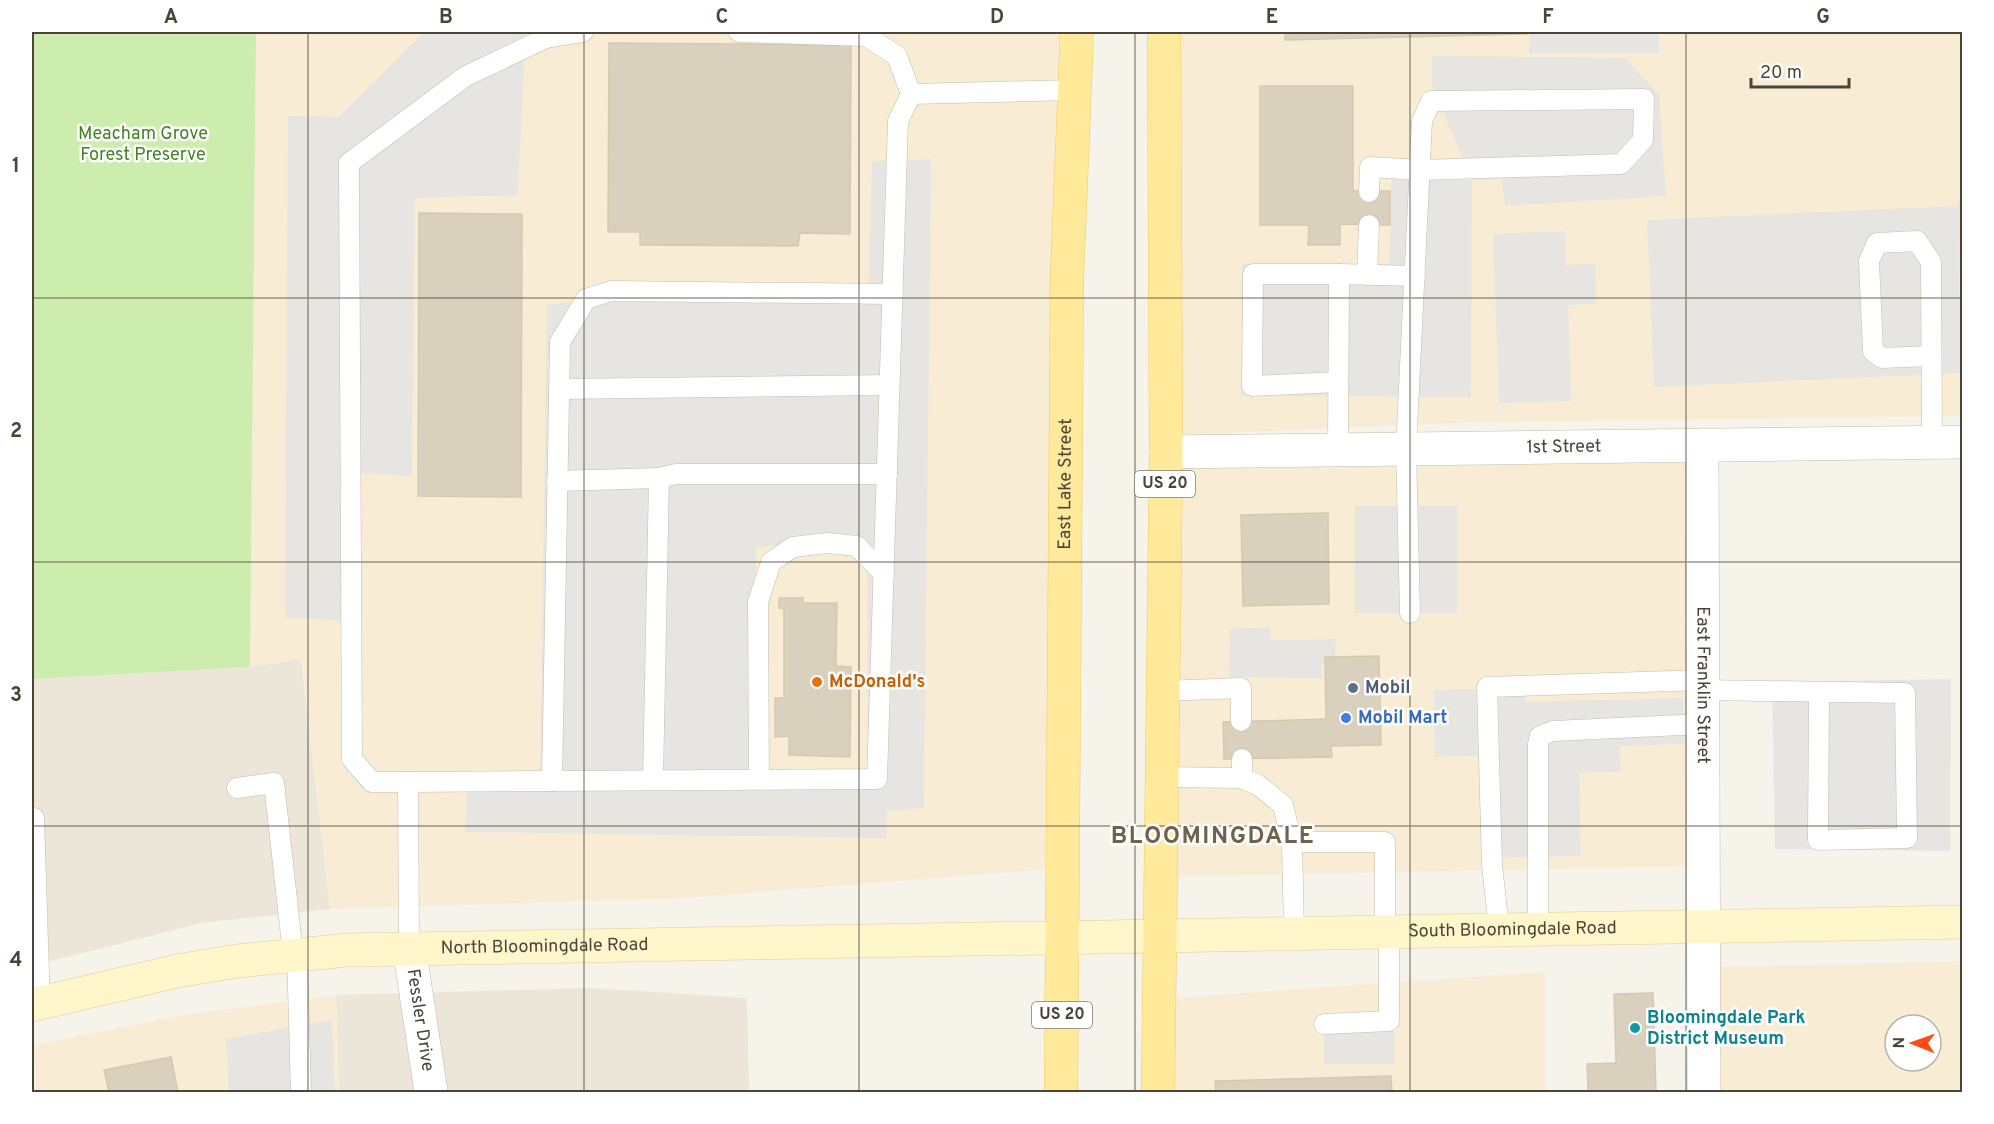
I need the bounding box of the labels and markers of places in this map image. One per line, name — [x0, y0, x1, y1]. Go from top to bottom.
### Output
place label: McDonald's — [829, 671, 925, 694]
marker: McDonald's — [810, 675, 824, 689]
place label: Mobil — [1365, 677, 1411, 700]
marker: Mobil — [1346, 681, 1360, 695]
place label: Mobil Mart — [1358, 707, 1447, 730]
marker: Mobil Mart — [1339, 711, 1353, 725]
place label: Bloomingdale Park District Museum — [1647, 1007, 1806, 1051]
marker: Bloomingdale Park District Museum — [1628, 1021, 1642, 1035]

